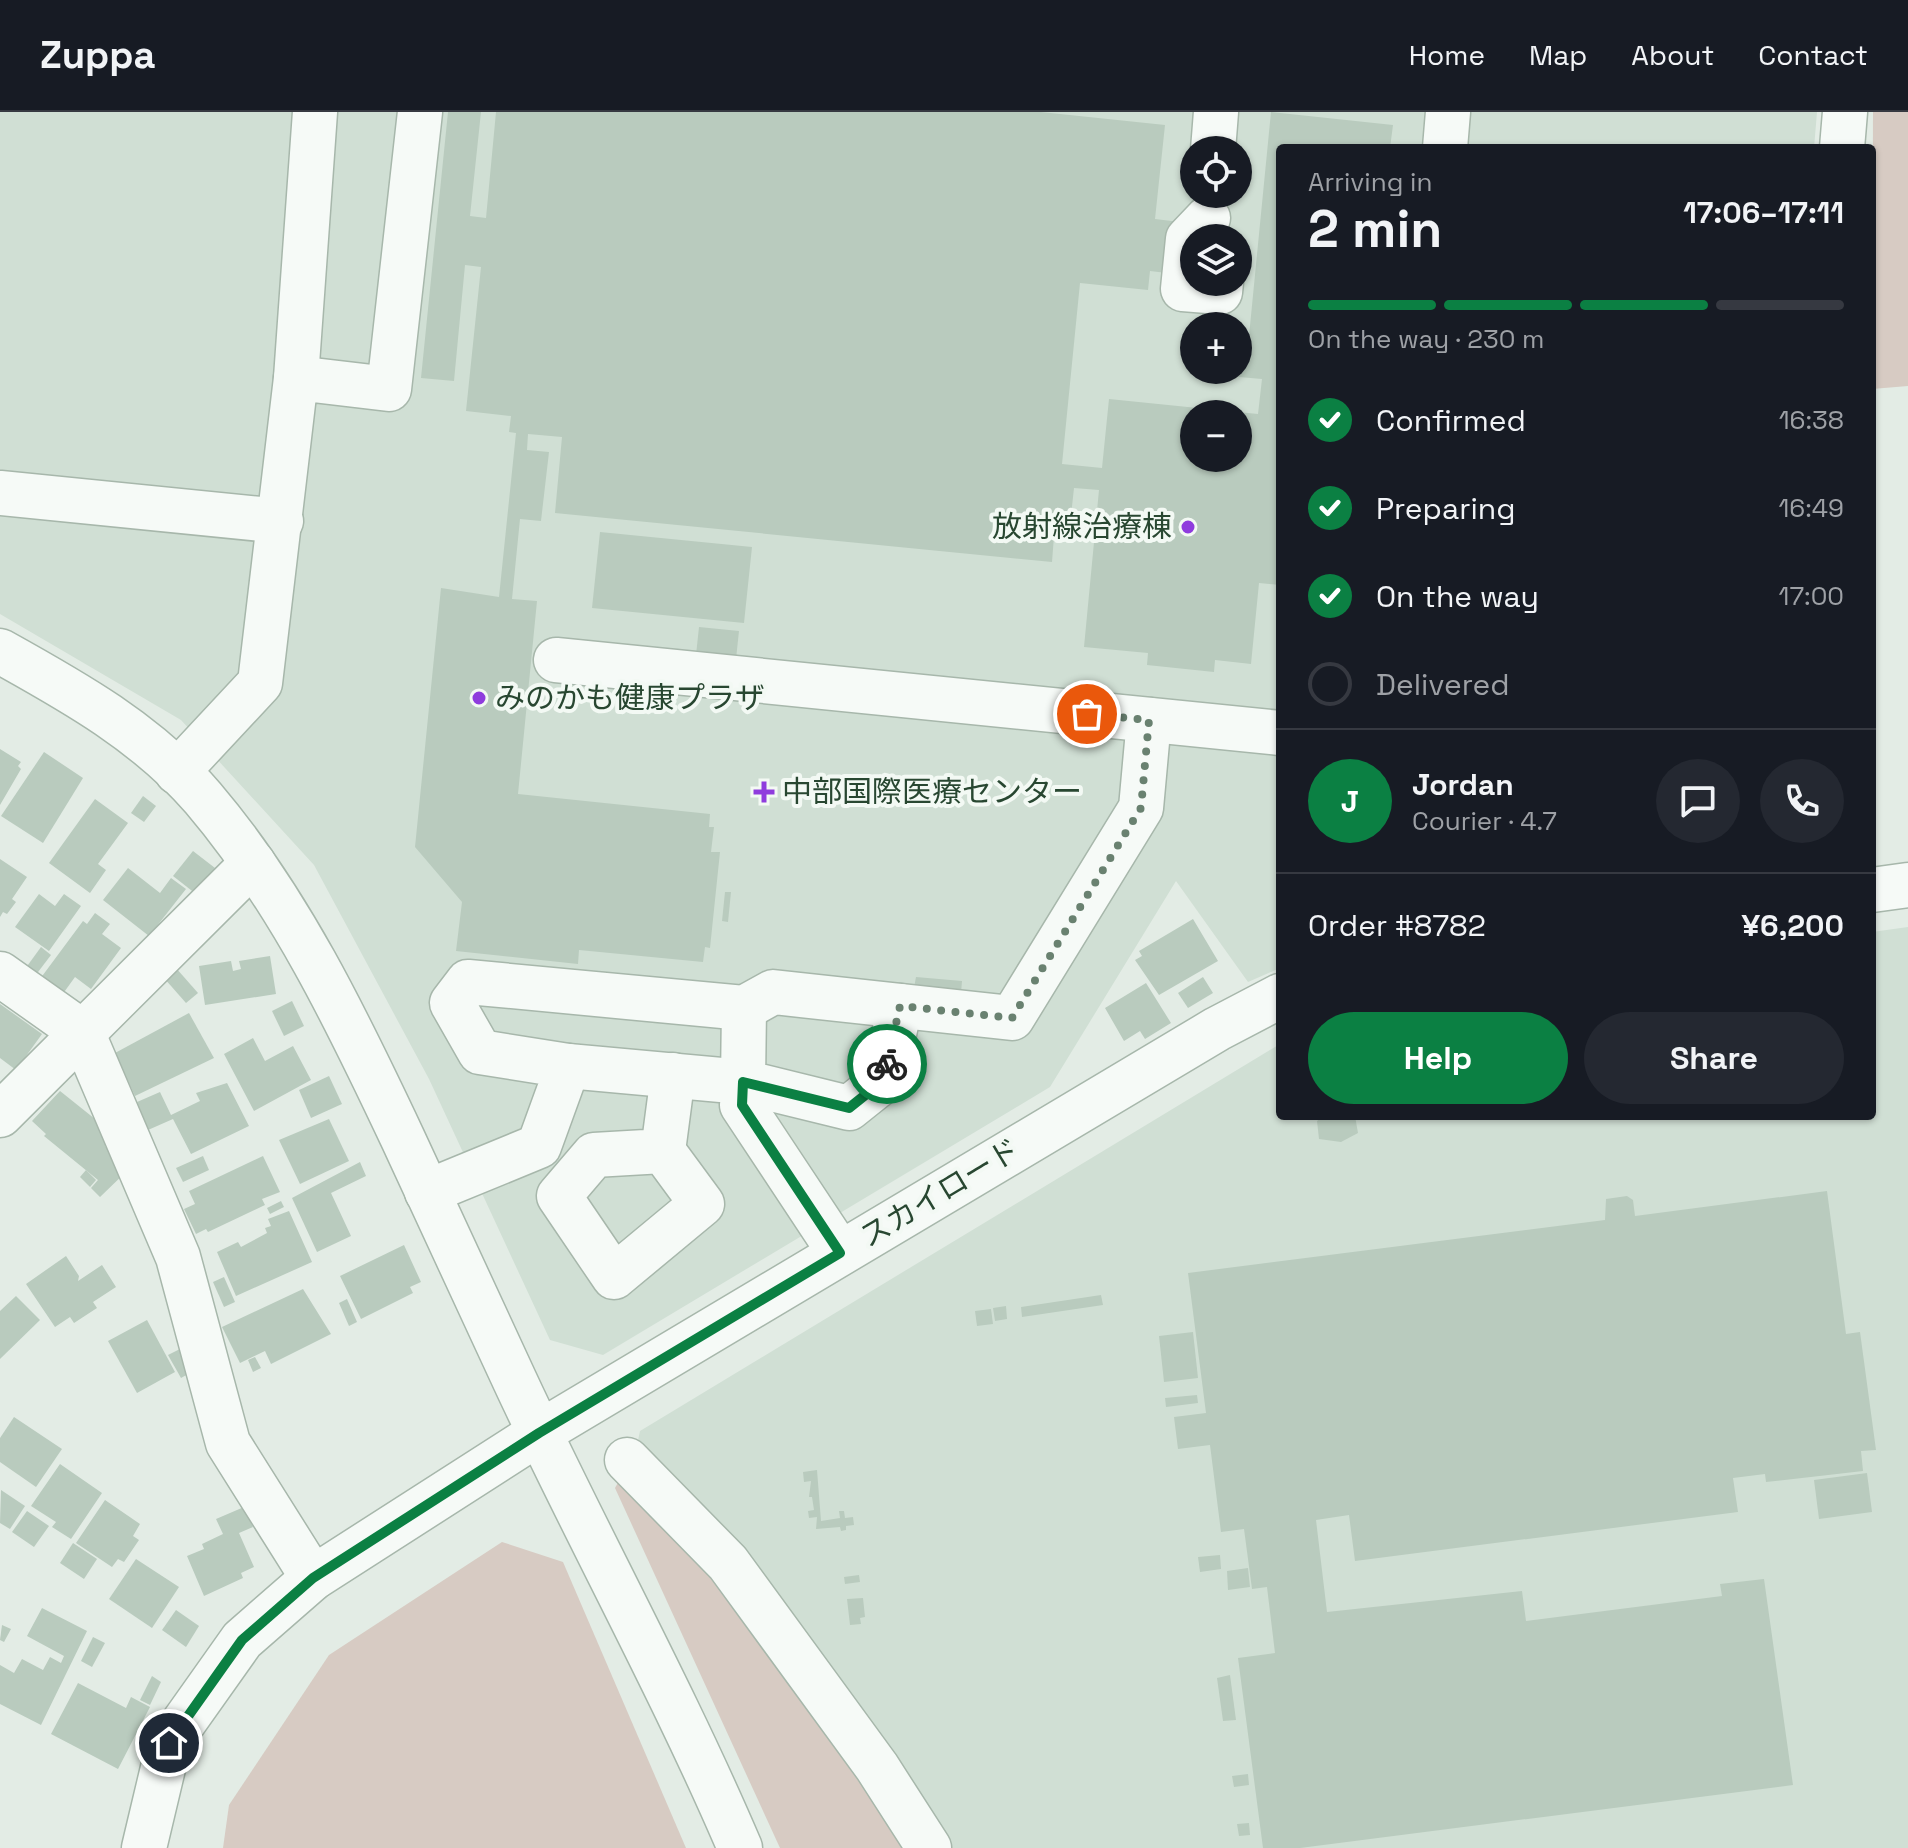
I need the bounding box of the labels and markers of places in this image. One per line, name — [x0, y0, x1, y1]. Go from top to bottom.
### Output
place label: 放射線治療棟 — [992, 507, 1172, 546]
marker: 放射線治療棟 — [1179, 518, 1197, 536]
place label: みのかも健康プラザ — [495, 678, 765, 717]
pin — [1053, 680, 1121, 748]
marker: みのかも健康プラザ — [470, 689, 488, 707]
place label: 中部国際医療センター — [782, 772, 1082, 811]
marker: 中部国際医療センター — [753, 781, 775, 803]
pin — [135, 1709, 203, 1777]

